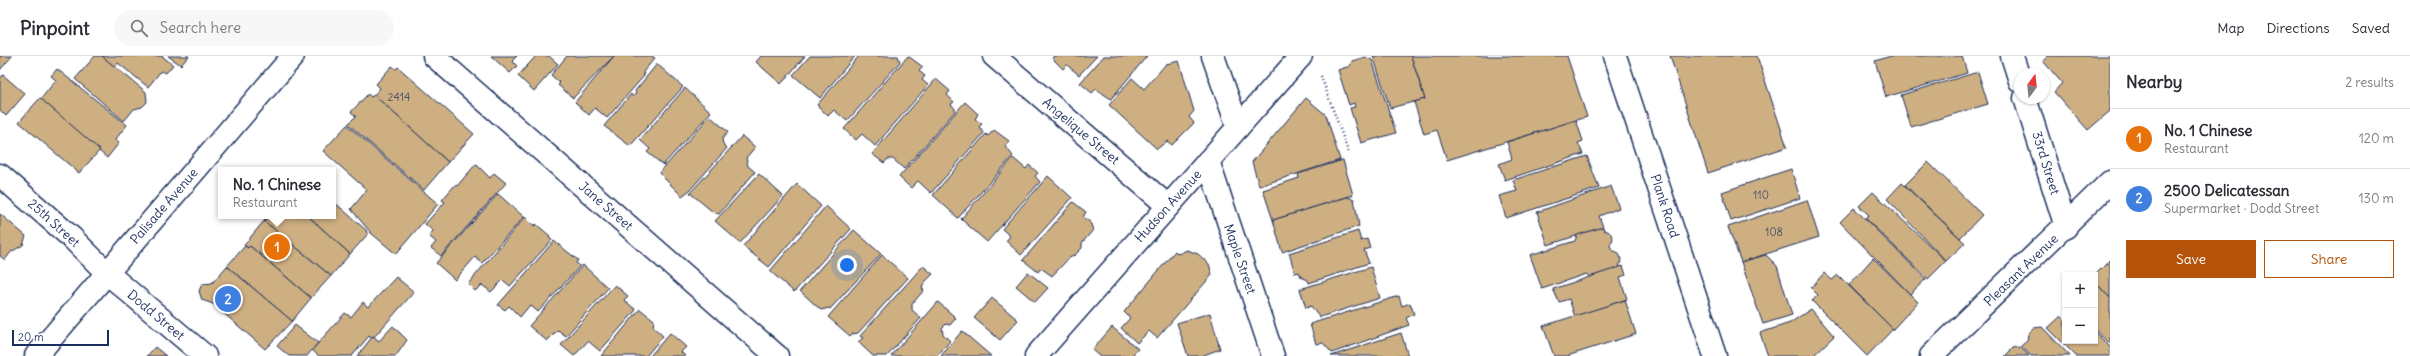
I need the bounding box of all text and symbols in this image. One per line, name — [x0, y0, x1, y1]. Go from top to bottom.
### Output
search box — [114, 10, 394, 46]
text: Pinpoint — [20, 16, 90, 40]
icon: search — [128, 17, 150, 39]
text: Search here — [160, 18, 241, 37]
text: Map — [2217, 19, 2244, 37]
text: Directions — [2266, 19, 2330, 37]
text: Saved — [2352, 19, 2390, 37]
north arrow — [2014, 68, 2050, 104]
text: Nearby — [2126, 71, 2182, 93]
text: 2 results — [2345, 74, 2394, 91]
house number: 2414 — [388, 90, 410, 104]
street label: Angelique Street — [1039, 94, 1124, 169]
text: No. 1 Chinese — [2164, 121, 2252, 140]
street label: 33rd Street — [2028, 129, 2064, 197]
text: 1 — [2136, 130, 2142, 147]
text: 120 m — [2359, 130, 2394, 147]
text: Restaurant — [2164, 140, 2229, 157]
street label: Palisade Avenue — [126, 164, 202, 248]
street label: Hudson Avenue — [1131, 166, 1205, 246]
popup — [218, 167, 336, 219]
street label: Plank Road — [1647, 172, 1683, 240]
text: No. 1 Chinese — [233, 175, 321, 194]
street label: Jane Street — [575, 178, 637, 235]
text: 2500 Delicatessan — [2164, 181, 2290, 200]
house number: 110 — [1753, 188, 1769, 202]
text: 2 — [2135, 190, 2143, 207]
text: 130 m — [2358, 190, 2394, 207]
text: Restaurant — [233, 194, 297, 211]
street label: 25th Street — [24, 195, 84, 251]
text: Supermarket · Dodd Street — [2164, 200, 2319, 217]
street label: Maple Street — [1220, 222, 1260, 297]
house number: 108 — [1765, 225, 1783, 239]
street label: Pleasant Avenue — [1980, 230, 2062, 310]
pin: 1 — [264, 232, 290, 262]
button: Save — [2126, 240, 2256, 278]
button: Share — [2264, 240, 2394, 278]
your location — [837, 255, 857, 275]
map controls — [2062, 272, 2098, 344]
button: + — [2062, 272, 2098, 308]
pin: 2 — [215, 284, 241, 314]
street label: Dodd Street — [124, 286, 189, 344]
button: − — [2062, 308, 2098, 344]
scale bar — [12, 328, 109, 347]
text: 20 m — [18, 330, 44, 344]

